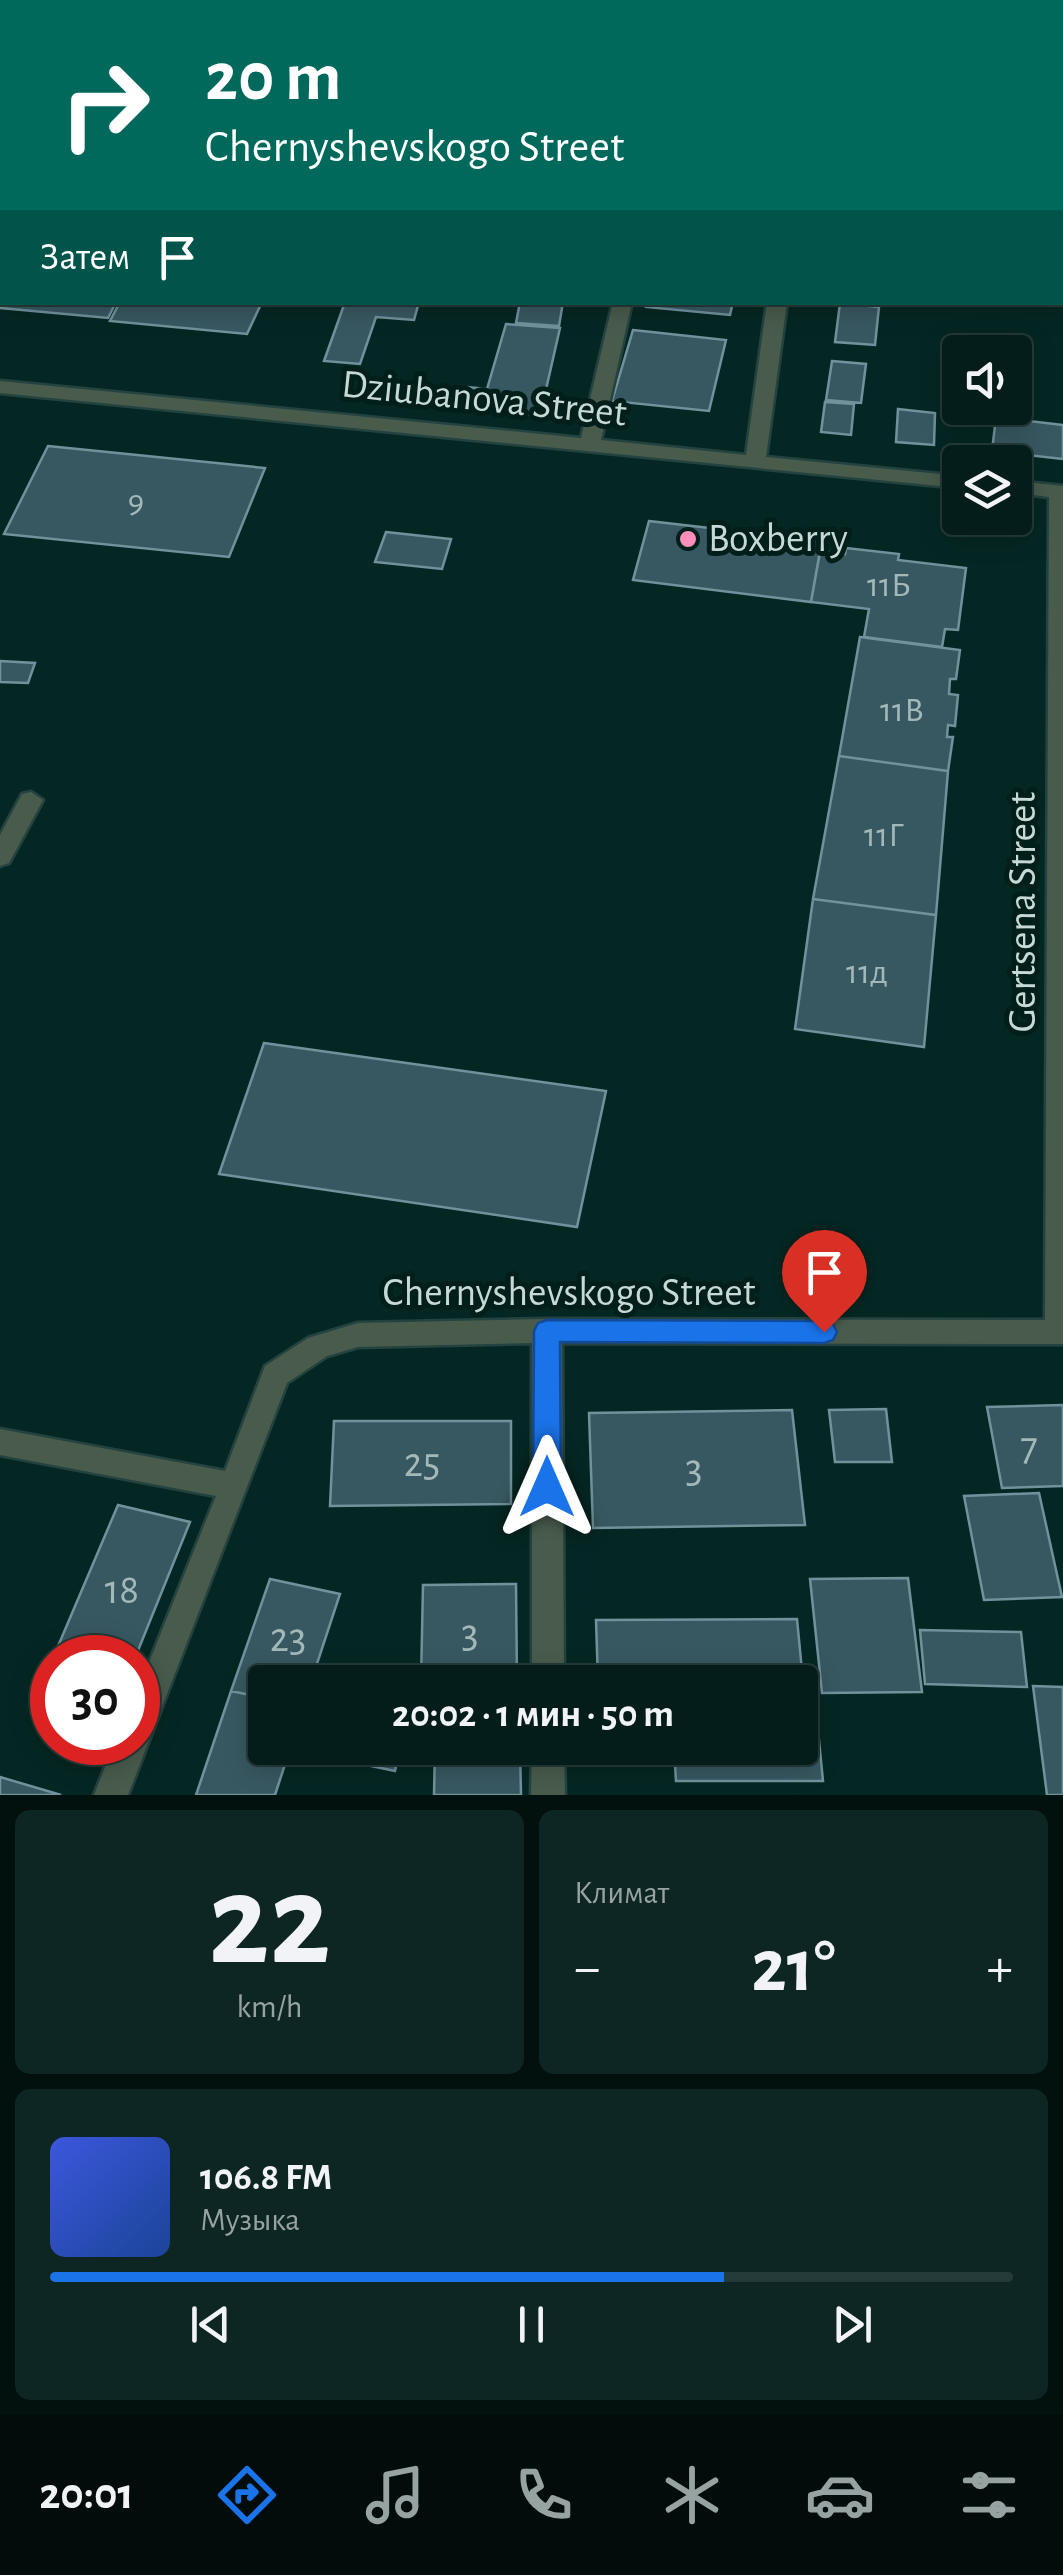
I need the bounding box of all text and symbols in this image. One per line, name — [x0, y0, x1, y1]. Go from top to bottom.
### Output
icon: right — [40, 40, 170, 170]
text: 20 m — [205, 43, 342, 113]
text: Chernyshevskogo Street — [205, 125, 624, 170]
icon: arrive — [150, 230, 205, 285]
text: Затем — [40, 239, 130, 277]
map controls — [942, 335, 1032, 535]
button: sound — [942, 335, 1032, 425]
street label: Dziubanova Street — [340, 364, 629, 434]
button: layers — [942, 445, 1032, 535]
house number: 9 — [128, 484, 144, 519]
place label: Boxberry — [708, 519, 848, 559]
marker: Boxberry — [677, 528, 699, 550]
house number: 11Б — [867, 568, 911, 603]
house number: 11В — [880, 693, 924, 728]
street label: Gertsena Street — [1003, 792, 1043, 1032]
house number: 11Г — [864, 818, 904, 853]
house number: 11д — [846, 955, 888, 990]
pin — [782, 1230, 867, 1333]
icon: arrive — [797, 1245, 852, 1300]
street label: Chernyshevskogo Street — [383, 1273, 756, 1313]
house number: 7 — [1020, 1426, 1038, 1468]
position arrow — [495, 1435, 599, 1539]
house number: 25 — [404, 1442, 440, 1484]
house number: 3 — [685, 1448, 703, 1490]
house number: 18 — [105, 1569, 139, 1611]
house number: 3 — [461, 1613, 479, 1655]
house number: 23 — [270, 1617, 306, 1659]
speed limit sign: 30 — [30, 1635, 160, 1765]
text: 20:02 · 1 мин · 50 m — [392, 1696, 674, 1734]
text: 22 — [208, 1858, 331, 1988]
text: Климат — [574, 1877, 669, 1909]
text: 21° — [751, 1930, 836, 2005]
text: − — [574, 1941, 600, 1996]
text: + — [987, 1941, 1013, 1996]
text: km/h — [236, 1991, 303, 2023]
text: 106.8 FM — [200, 2159, 332, 2197]
text: Музыка — [200, 2204, 300, 2236]
icon: previous — [183, 2297, 238, 2352]
icon: pause — [504, 2297, 559, 2352]
icon: next — [825, 2297, 880, 2352]
icon: directions — [212, 2460, 282, 2530]
icon: music — [360, 2460, 430, 2530]
icon: phone — [509, 2460, 579, 2530]
icon: climate — [657, 2460, 727, 2530]
icon: car — [805, 2460, 875, 2530]
icon: filters — [954, 2460, 1024, 2530]
text: 20:01 — [39, 2472, 134, 2517]

